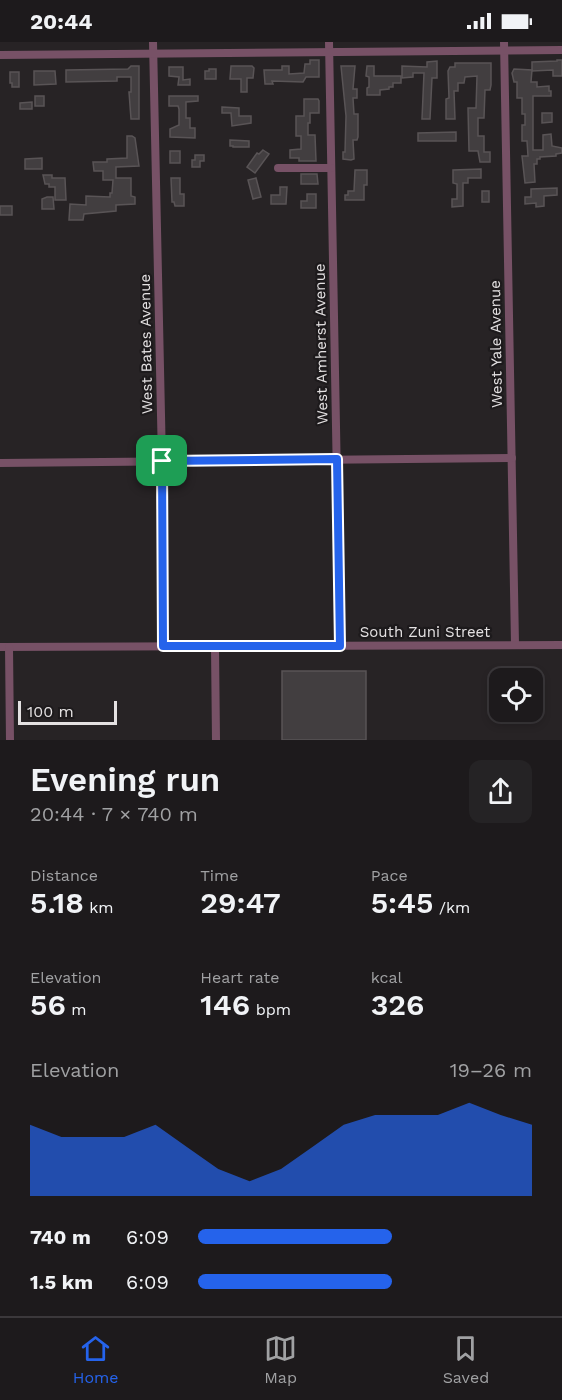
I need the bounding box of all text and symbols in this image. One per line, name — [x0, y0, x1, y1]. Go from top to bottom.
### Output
text: 20:44 — [30, 9, 92, 34]
street label: West Amherst Avenue — [311, 263, 331, 425]
street label: West Bates Avenue — [136, 274, 156, 414]
street label: West Yale Avenue — [486, 280, 506, 408]
pin — [136, 435, 187, 486]
icon: arrive — [145, 444, 178, 477]
street label: South Zuni Street — [360, 623, 491, 641]
map controls — [489, 668, 543, 722]
button: locate — [489, 668, 543, 722]
scale bar — [18, 698, 117, 726]
text: 100 m — [27, 702, 74, 721]
text: Evening run — [30, 760, 220, 799]
button: share — [469, 760, 532, 823]
text: 20:44 · 7 × 740 m — [30, 802, 198, 826]
text: Distance — [30, 866, 98, 885]
text: Time — [200, 866, 238, 885]
text: Pace — [371, 866, 408, 885]
text: 5.18 — [30, 885, 84, 920]
text: 29:47 — [200, 885, 281, 920]
text: 5:45 — [371, 885, 434, 920]
text: km — [84, 898, 114, 917]
text: /km — [434, 898, 470, 917]
text: Elevation — [30, 968, 101, 987]
text: Heart rate — [200, 968, 279, 987]
text: kcal — [371, 968, 402, 987]
text: 56 — [30, 987, 66, 1022]
text: 146 — [200, 987, 250, 1022]
text: 326 — [371, 987, 424, 1022]
text: m — [66, 1000, 87, 1019]
text: bpm — [250, 1000, 291, 1019]
text: Elevation — [30, 1058, 119, 1082]
text: 19–26 m — [450, 1058, 532, 1082]
text: 740 m — [30, 1225, 91, 1249]
text: 6:09 — [126, 1225, 169, 1249]
text: 1.5 km — [30, 1270, 93, 1294]
text: 6:09 — [126, 1270, 169, 1294]
tab: Home — [73, 1332, 119, 1387]
tab: Map — [264, 1332, 297, 1387]
tab: Saved — [443, 1332, 489, 1387]

